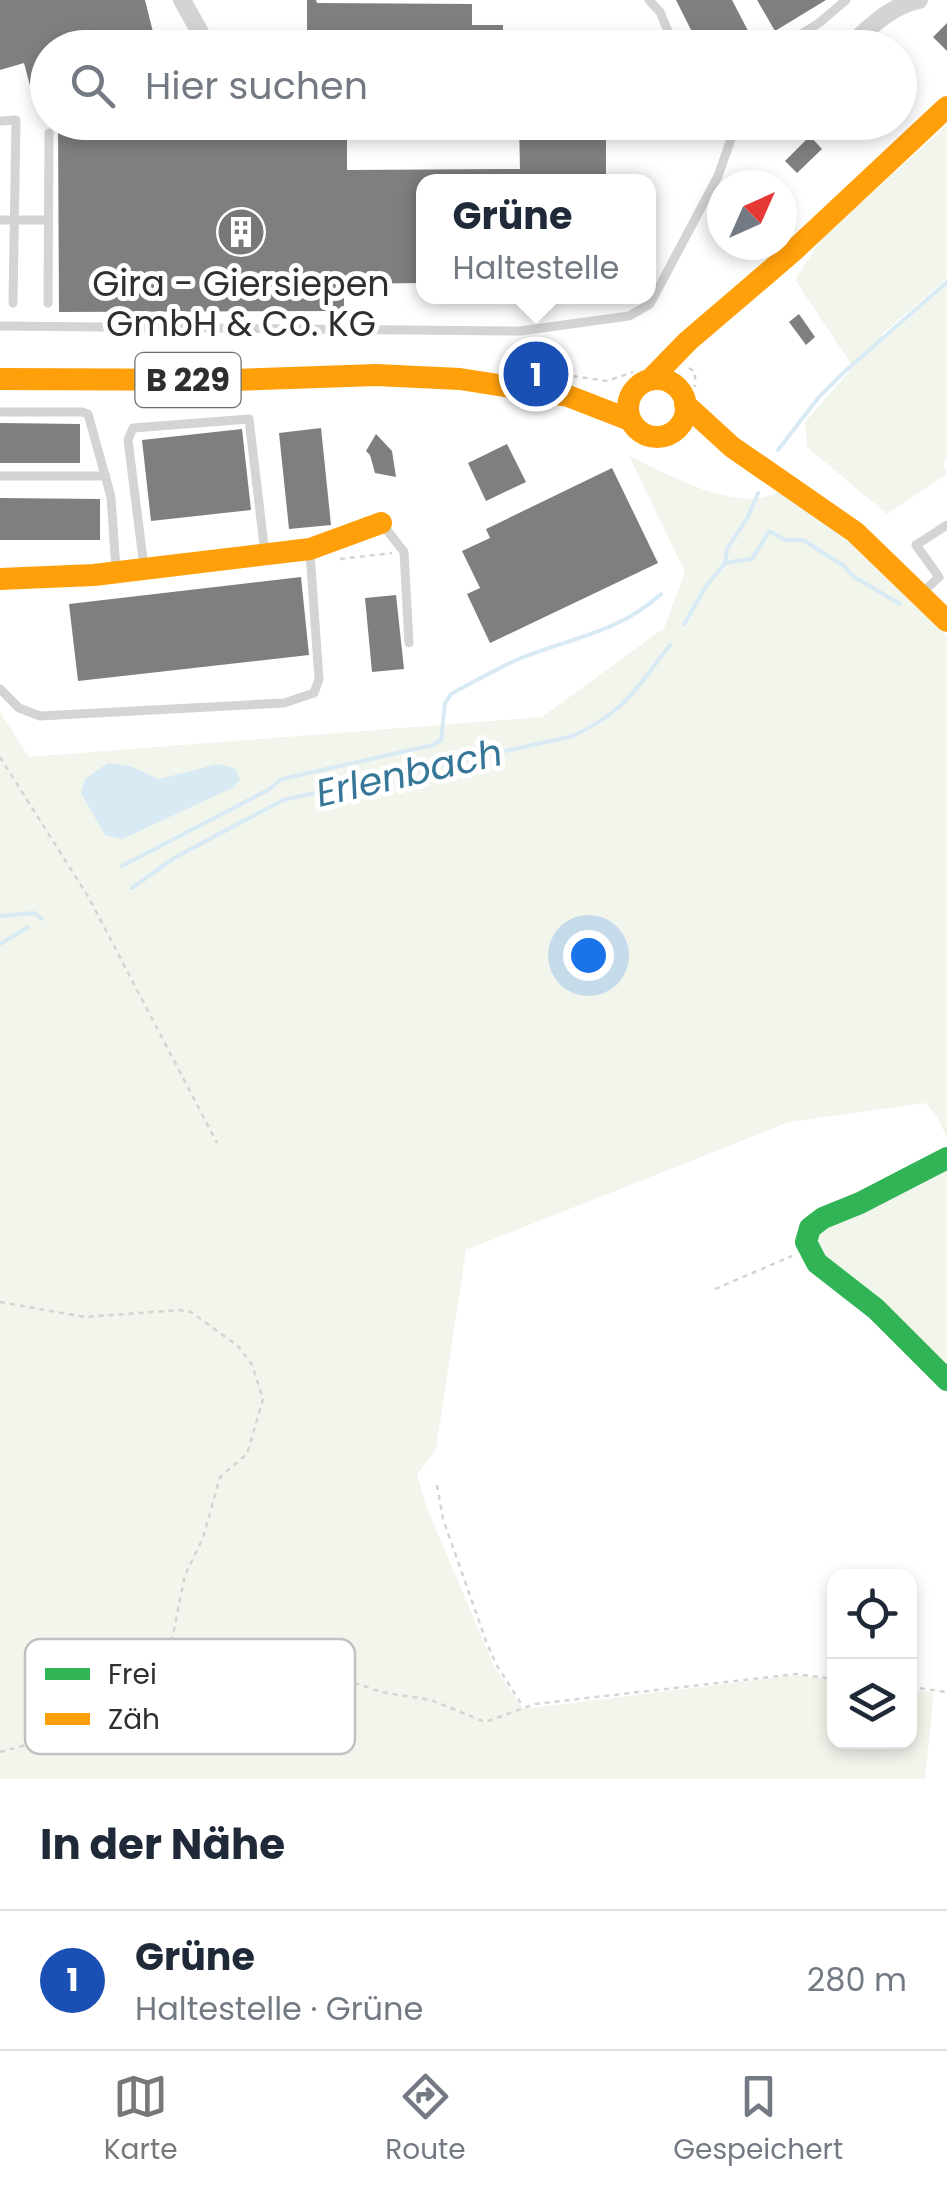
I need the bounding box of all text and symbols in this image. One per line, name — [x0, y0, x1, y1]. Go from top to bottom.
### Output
search box — [30, 30, 917, 140]
icon: search — [65, 58, 120, 113]
text: Hier suchen — [145, 59, 368, 112]
north arrow — [707, 170, 797, 260]
popup — [416, 174, 656, 304]
text: Grüne — [453, 189, 572, 242]
building icon: Gira - Giersiepen GmbH & Co. KG — [215, 206, 267, 258]
text: Haltestelle — [453, 245, 619, 290]
place label: Gira - Giersiepen GmbH & Co. KG — [92, 259, 390, 348]
pin: 1 — [504, 336, 568, 412]
road number: B 229 — [136, 353, 240, 407]
water label: Erlenbach — [311, 725, 507, 820]
your location — [563, 930, 614, 981]
map controls — [827, 1569, 917, 1749]
button: locate — [827, 1569, 917, 1659]
legend — [25, 1639, 355, 1754]
text: Frei — [108, 1655, 157, 1694]
button: layers — [827, 1659, 917, 1749]
text: Zäh — [108, 1700, 160, 1739]
text: In der Nähe — [40, 1815, 285, 1874]
text: Grüne — [135, 1930, 255, 1983]
text: 1 — [66, 1957, 79, 2002]
text: 280 m — [807, 1957, 907, 2002]
text: Haltestelle · Grüne — [135, 1986, 423, 2031]
tab: Karte — [104, 2069, 178, 2171]
tab: Route — [385, 2069, 466, 2171]
tab: Gespeichert — [673, 2069, 843, 2171]

